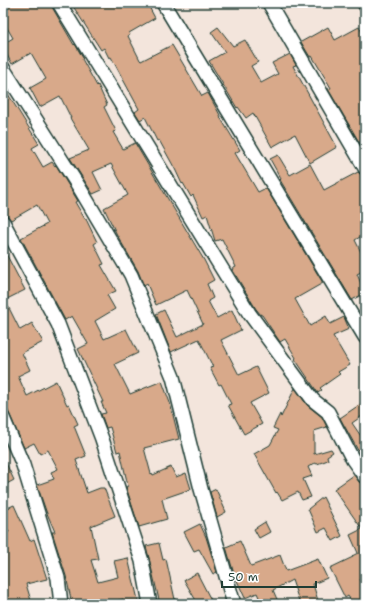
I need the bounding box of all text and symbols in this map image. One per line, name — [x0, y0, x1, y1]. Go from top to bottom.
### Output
scale bar — [222, 563, 316, 589]
text: 50 m — [228, 569, 258, 585]

